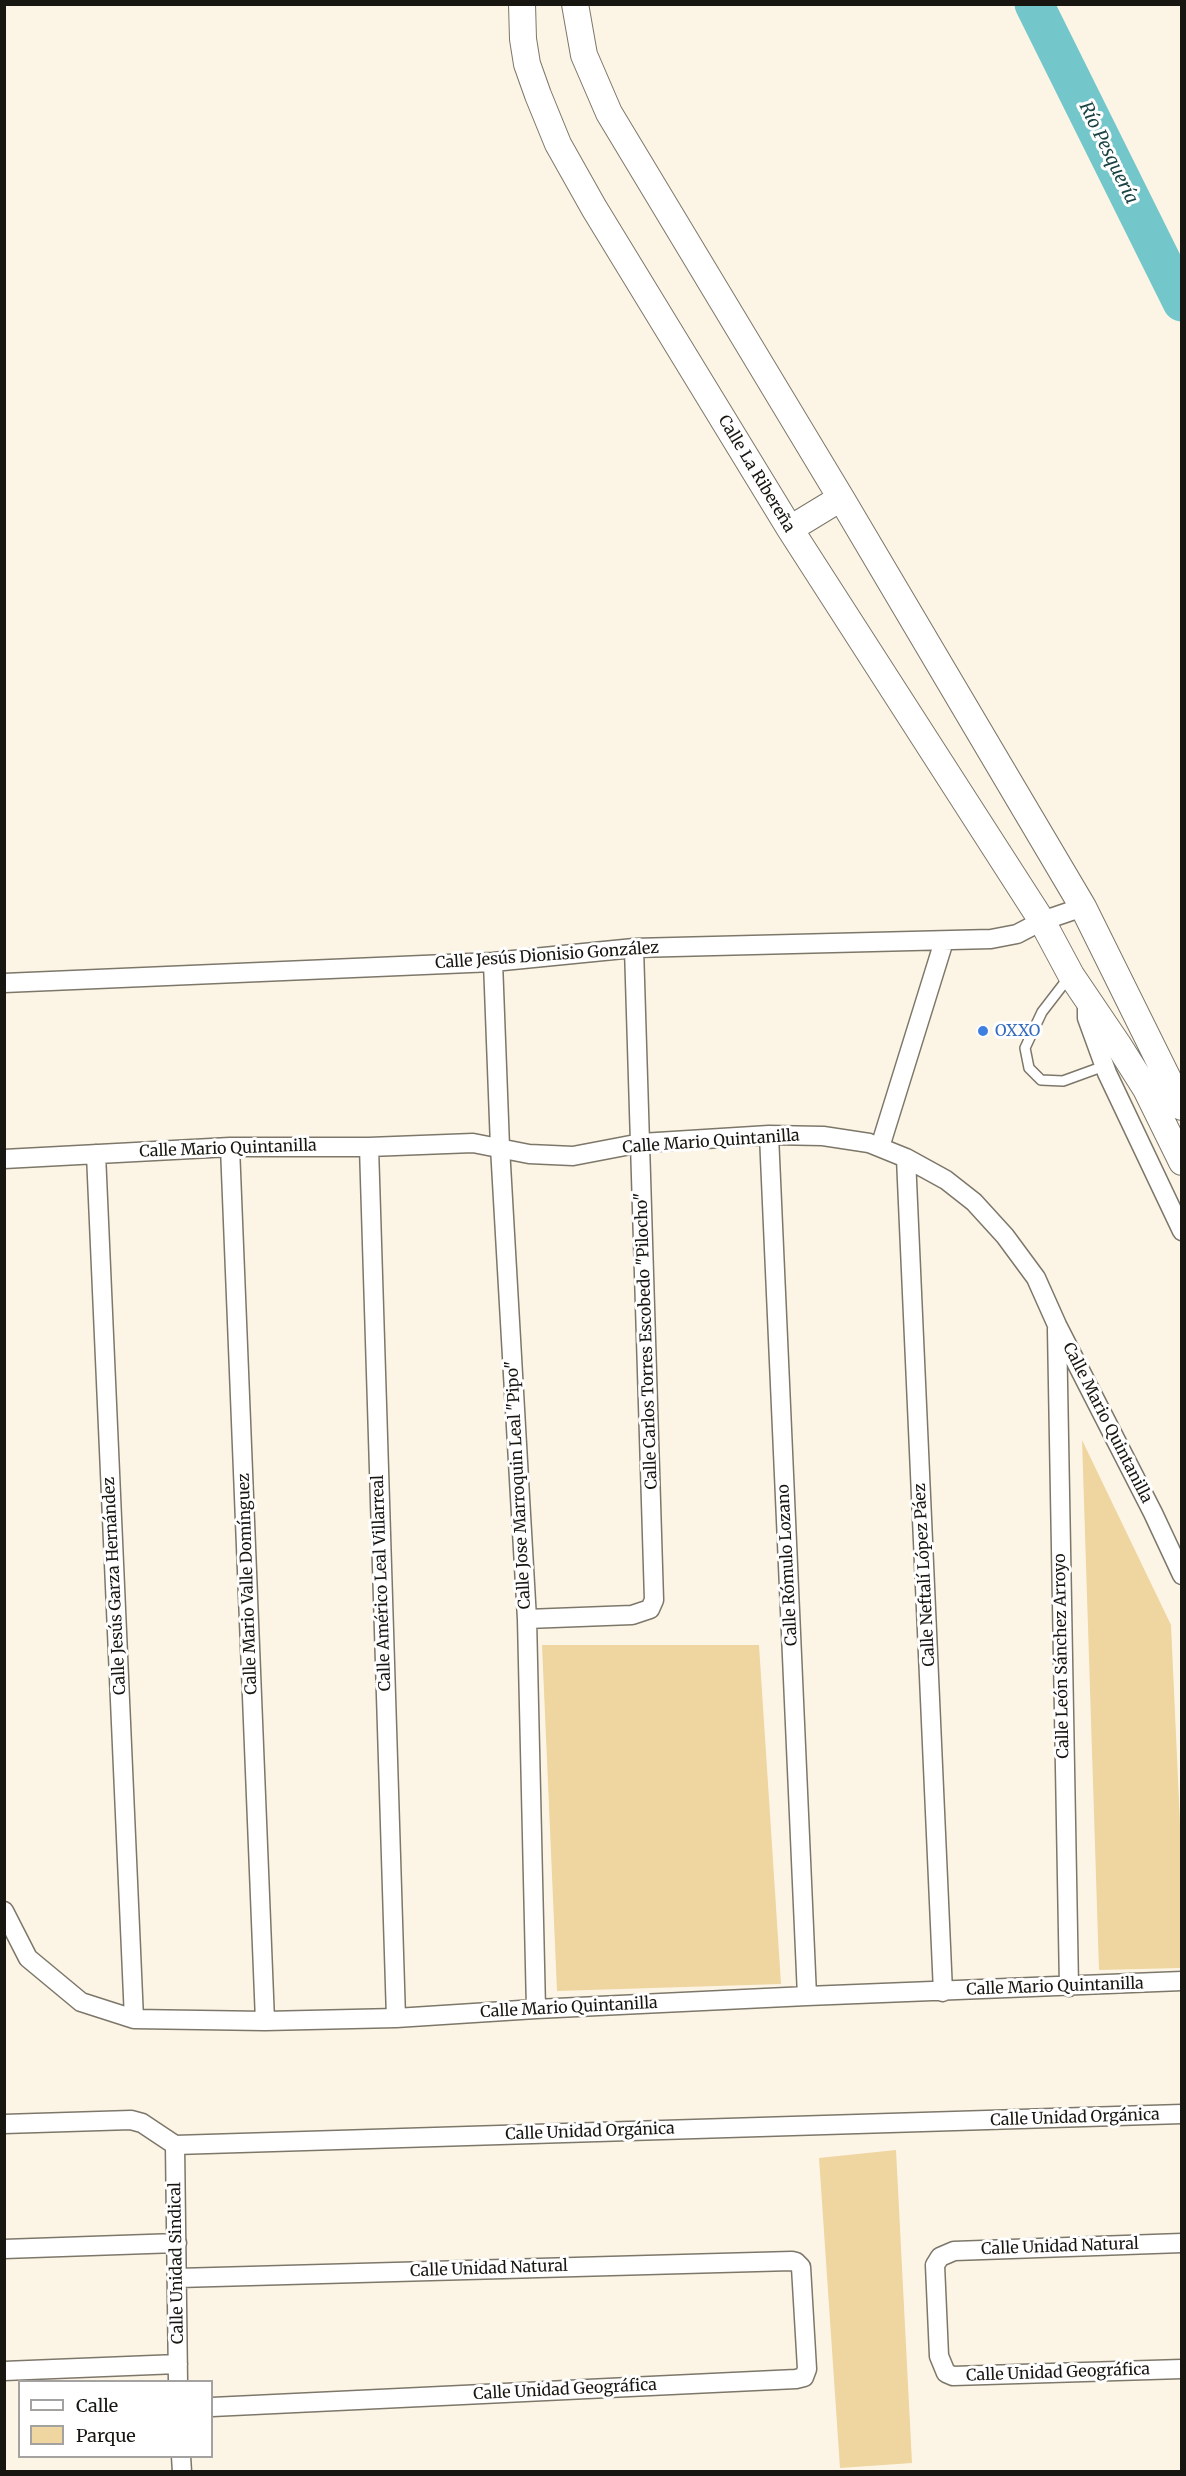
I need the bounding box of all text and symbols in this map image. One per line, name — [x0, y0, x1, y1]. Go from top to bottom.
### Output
water label: Río Pesquería — [1074, 99, 1142, 207]
street label: Calle La Ribereña — [714, 412, 798, 536]
street label: Calle Jesús Dionisio González — [434, 939, 660, 973]
place label: OXXO — [995, 1021, 1040, 1041]
marker: OXXO — [976, 1024, 990, 1038]
street label: Calle Mario Quintanilla — [622, 1126, 800, 1158]
street label: Calle Mario Quintanilla — [139, 1136, 317, 1162]
street label: Calle Carlos Torres Escobedo "Pilocho" — [632, 1192, 662, 1490]
street label: Calle Mario Quintanilla — [1058, 1339, 1156, 1507]
street label: Calle Jose Marroquin Leal "Pipo" — [503, 1360, 535, 1610]
street label: Calle Mario Valle Domínguez — [235, 1473, 261, 1695]
street label: Calle Américo Leal Villarreal — [369, 1475, 395, 1691]
street label: Calle Jesús Garza Hernández — [100, 1477, 130, 1695]
street label: Calle Neftalí López Páez — [911, 1483, 939, 1667]
street label: Calle Rómulo Lozano — [774, 1484, 802, 1646]
street label: Calle León Sánchez Arroyo — [1051, 1553, 1073, 1759]
street label: Calle Mario Quintanilla — [966, 1974, 1144, 2000]
street label: Calle Mario Quintanilla — [480, 1994, 658, 2022]
street label: Calle Unidad Orgánica — [990, 2105, 1160, 2131]
street label: Calle Unidad Orgánica — [505, 2119, 675, 2145]
street label: Calle Unidad Sindical — [166, 2182, 188, 2344]
street label: Calle Unidad Natural — [981, 2235, 1139, 2259]
street label: Calle Unidad Natural — [410, 2257, 568, 2281]
street label: Calle Unidad Geográfica — [966, 2360, 1150, 2386]
street label: Calle Unidad Geográfica — [473, 2376, 657, 2404]
legend — [18, 2380, 213, 2458]
text: Calle — [76, 2394, 118, 2417]
text: Parque — [76, 2424, 136, 2447]

